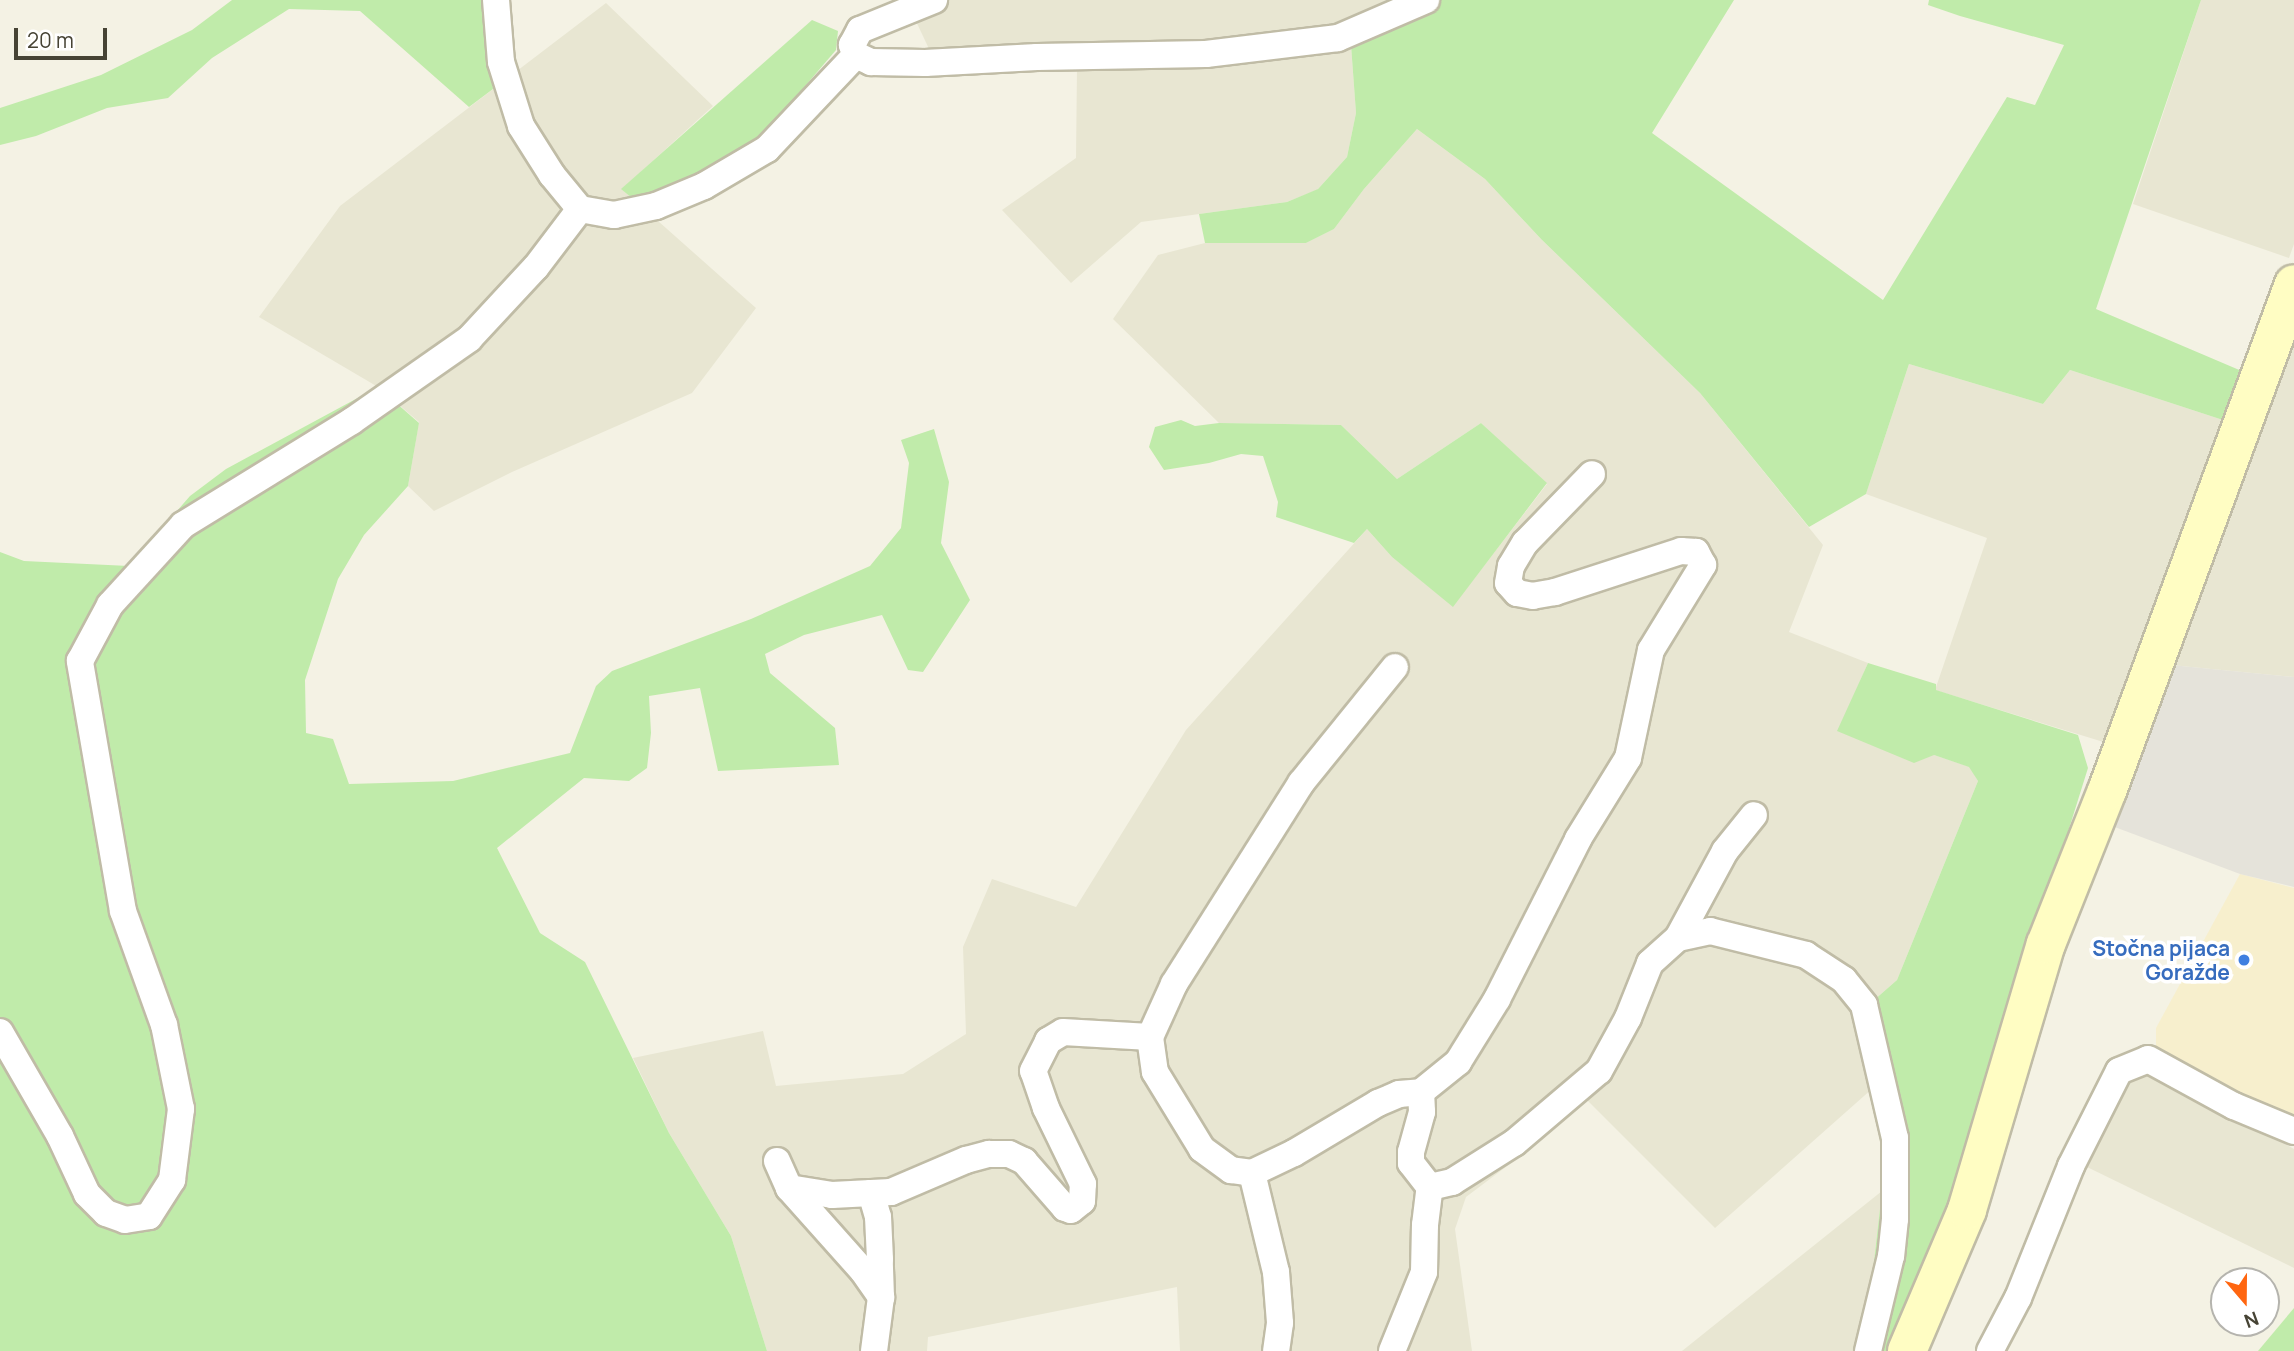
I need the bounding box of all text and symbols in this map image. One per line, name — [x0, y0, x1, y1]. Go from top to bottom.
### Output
scale bar — [18, 14, 110, 58]
text: 20 m — [27, 26, 74, 54]
place label: Stočna pijaca Goražde — [2092, 935, 2230, 985]
marker: Stočna pijaca Goražde — [2236, 952, 2252, 968]
north arrow — [2210, 1267, 2280, 1337]
text: N — [2241, 1305, 2262, 1334]

